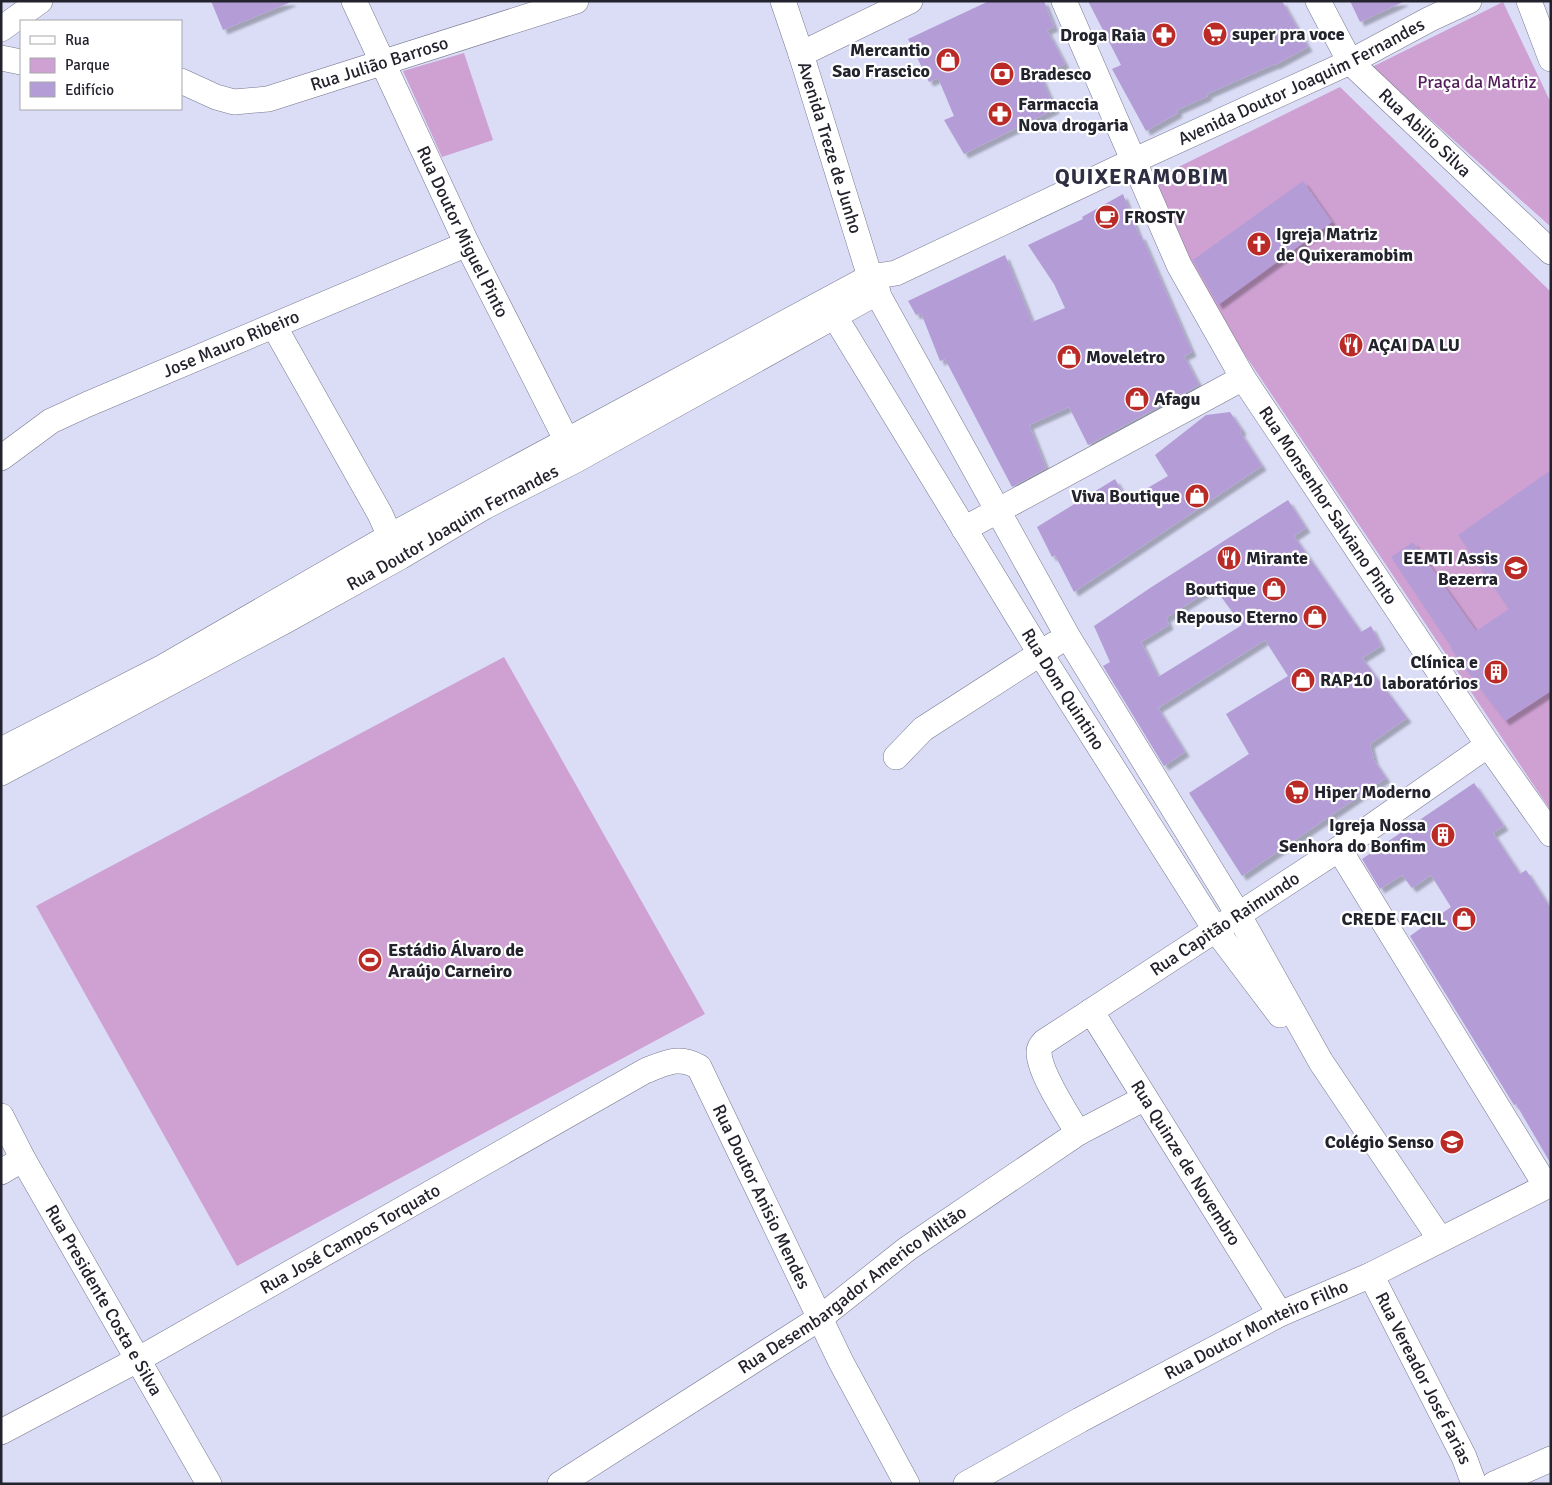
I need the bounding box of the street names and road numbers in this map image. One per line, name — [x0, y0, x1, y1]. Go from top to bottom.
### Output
street label: Avenida Doutor Joaquim Fernandes — [1174, 13, 1428, 150]
street label: Rua Julião Barroso — [308, 31, 451, 96]
street label: Avenida Treze de Junho — [793, 59, 867, 236]
street label: Rua Abilio Silva — [1374, 84, 1476, 182]
street label: Rua Doutor Miguel Pinto — [412, 142, 513, 321]
street label: Jose Mauro Ribeiro — [159, 305, 303, 382]
street label: Rua Monsenhor Salviano Pinto — [1254, 402, 1402, 609]
street label: Rua Doutor Joaquim Fernandes — [343, 460, 562, 595]
street label: Rua Dom Quintino — [1017, 624, 1110, 754]
street label: Rua Capitão Raimundo — [1146, 867, 1304, 981]
street label: Rua Quinze de Novembro — [1126, 1076, 1246, 1250]
street label: Rua Doutor Anisio Mendes — [708, 1101, 815, 1293]
street label: Rua José Campos Torquato — [256, 1179, 444, 1299]
street label: Rua Presidente Costa e Silva — [40, 1201, 167, 1400]
street label: Rua Desembargador Americo Miltão — [734, 1201, 971, 1379]
street label: Rua Doutor Monteiro Filho — [1161, 1275, 1352, 1384]
street label: Rua Vereador José Farias — [1371, 1288, 1477, 1468]

